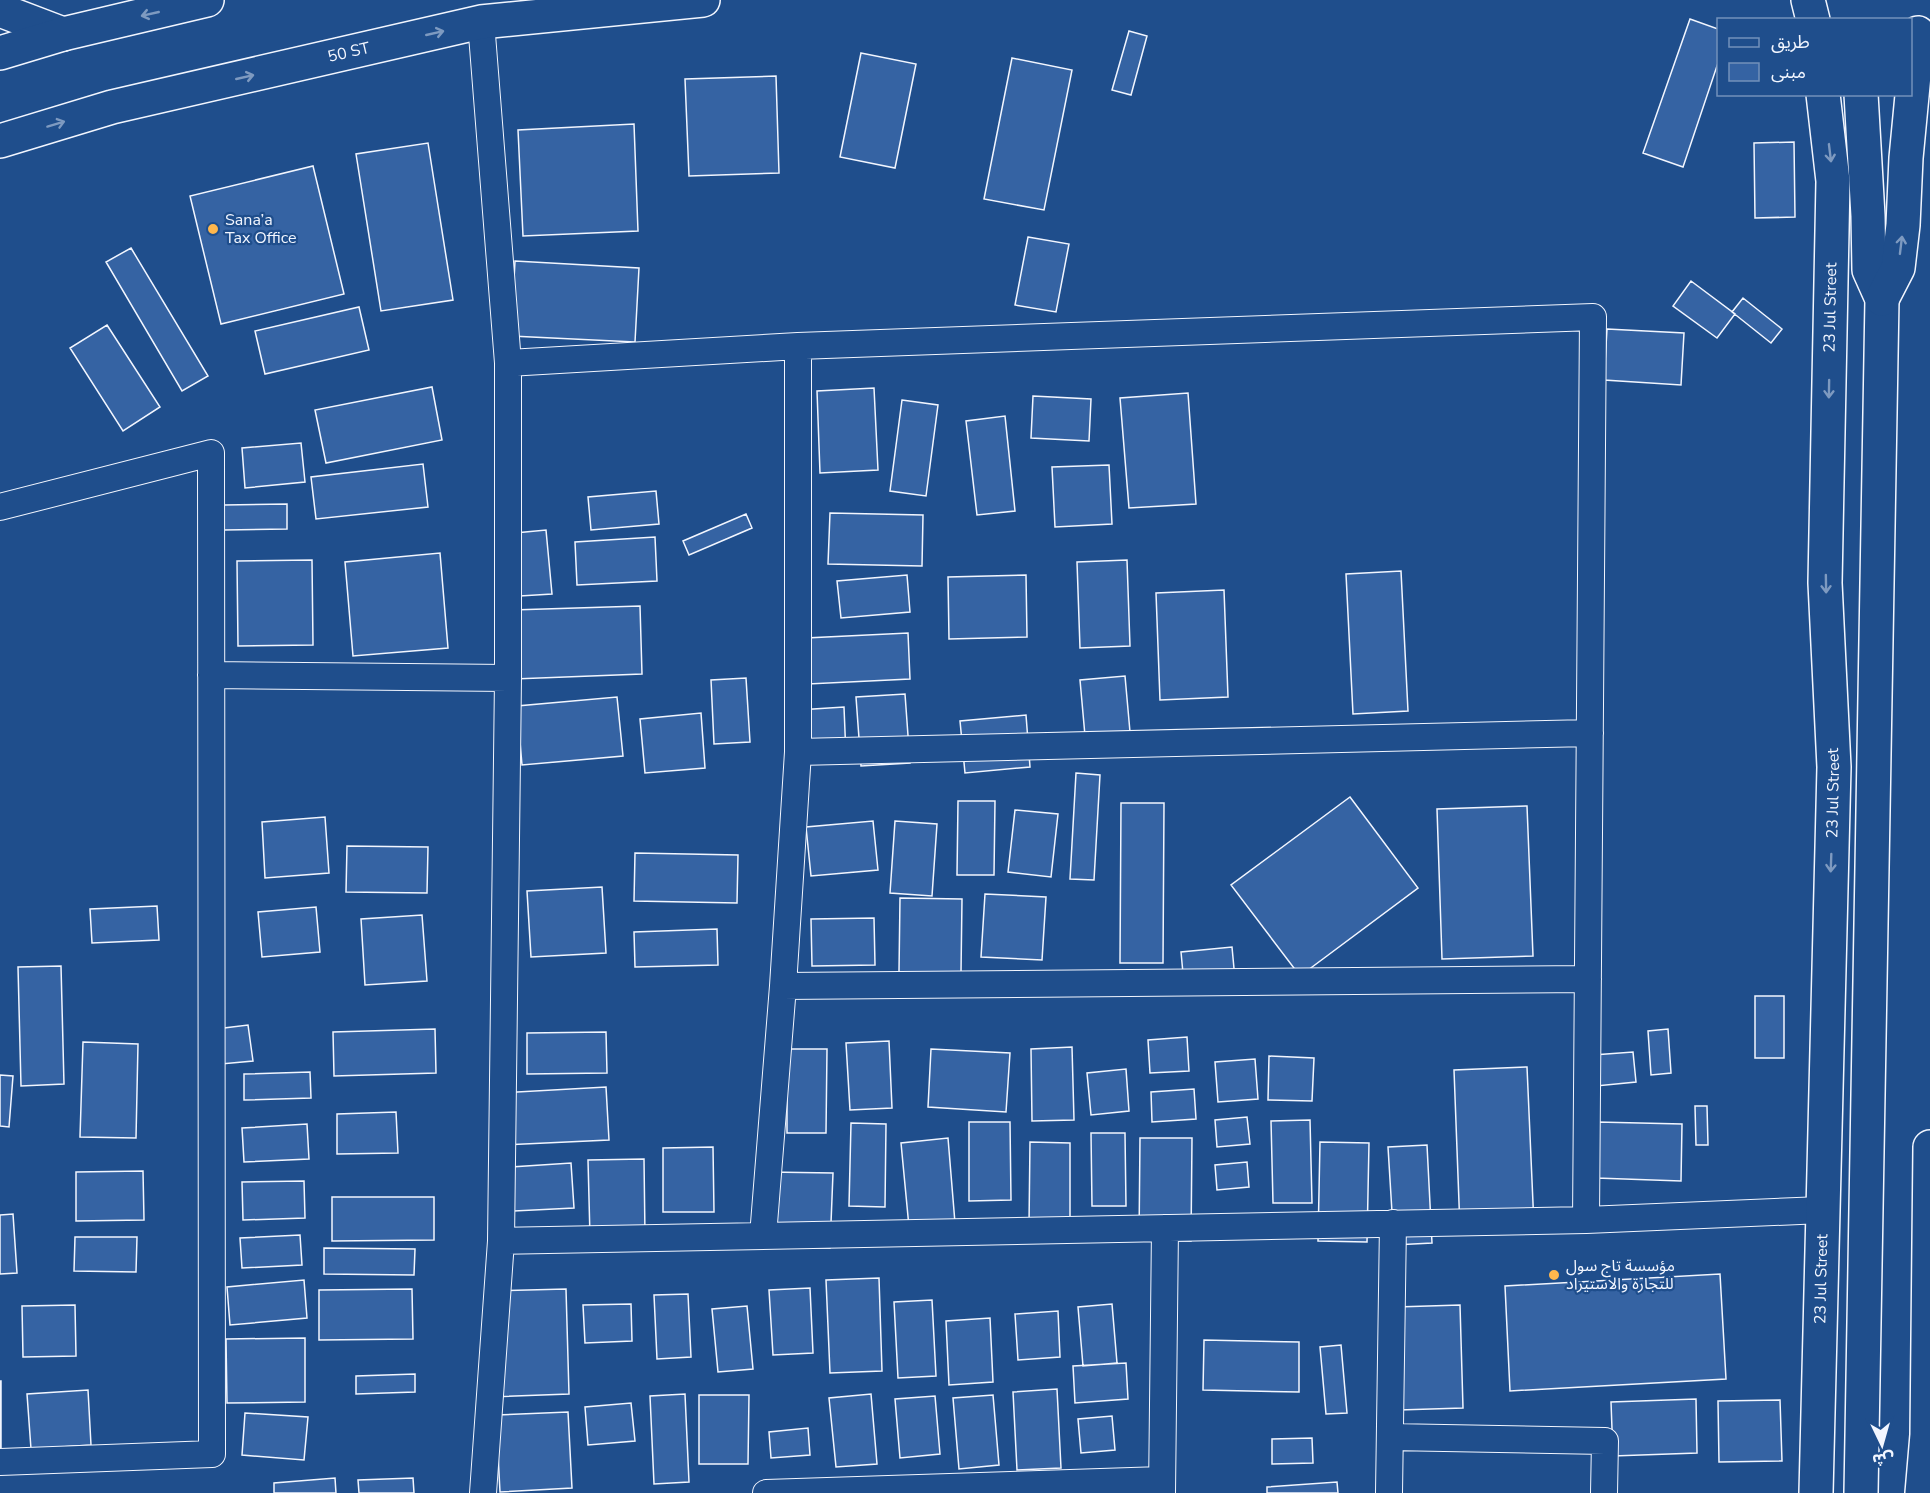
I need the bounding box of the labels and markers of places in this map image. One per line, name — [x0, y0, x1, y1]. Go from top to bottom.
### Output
place label: Sana’a Tax Office — [225, 209, 296, 249]
marker: Sana’a Tax Office — [206, 222, 220, 236]
place label: مؤسسة تاج سول للتجارة والاستيراد — [1566, 1255, 1675, 1295]
marker: مؤسسة تاج سول للتجارة والاستيراد — [1547, 1268, 1561, 1282]

